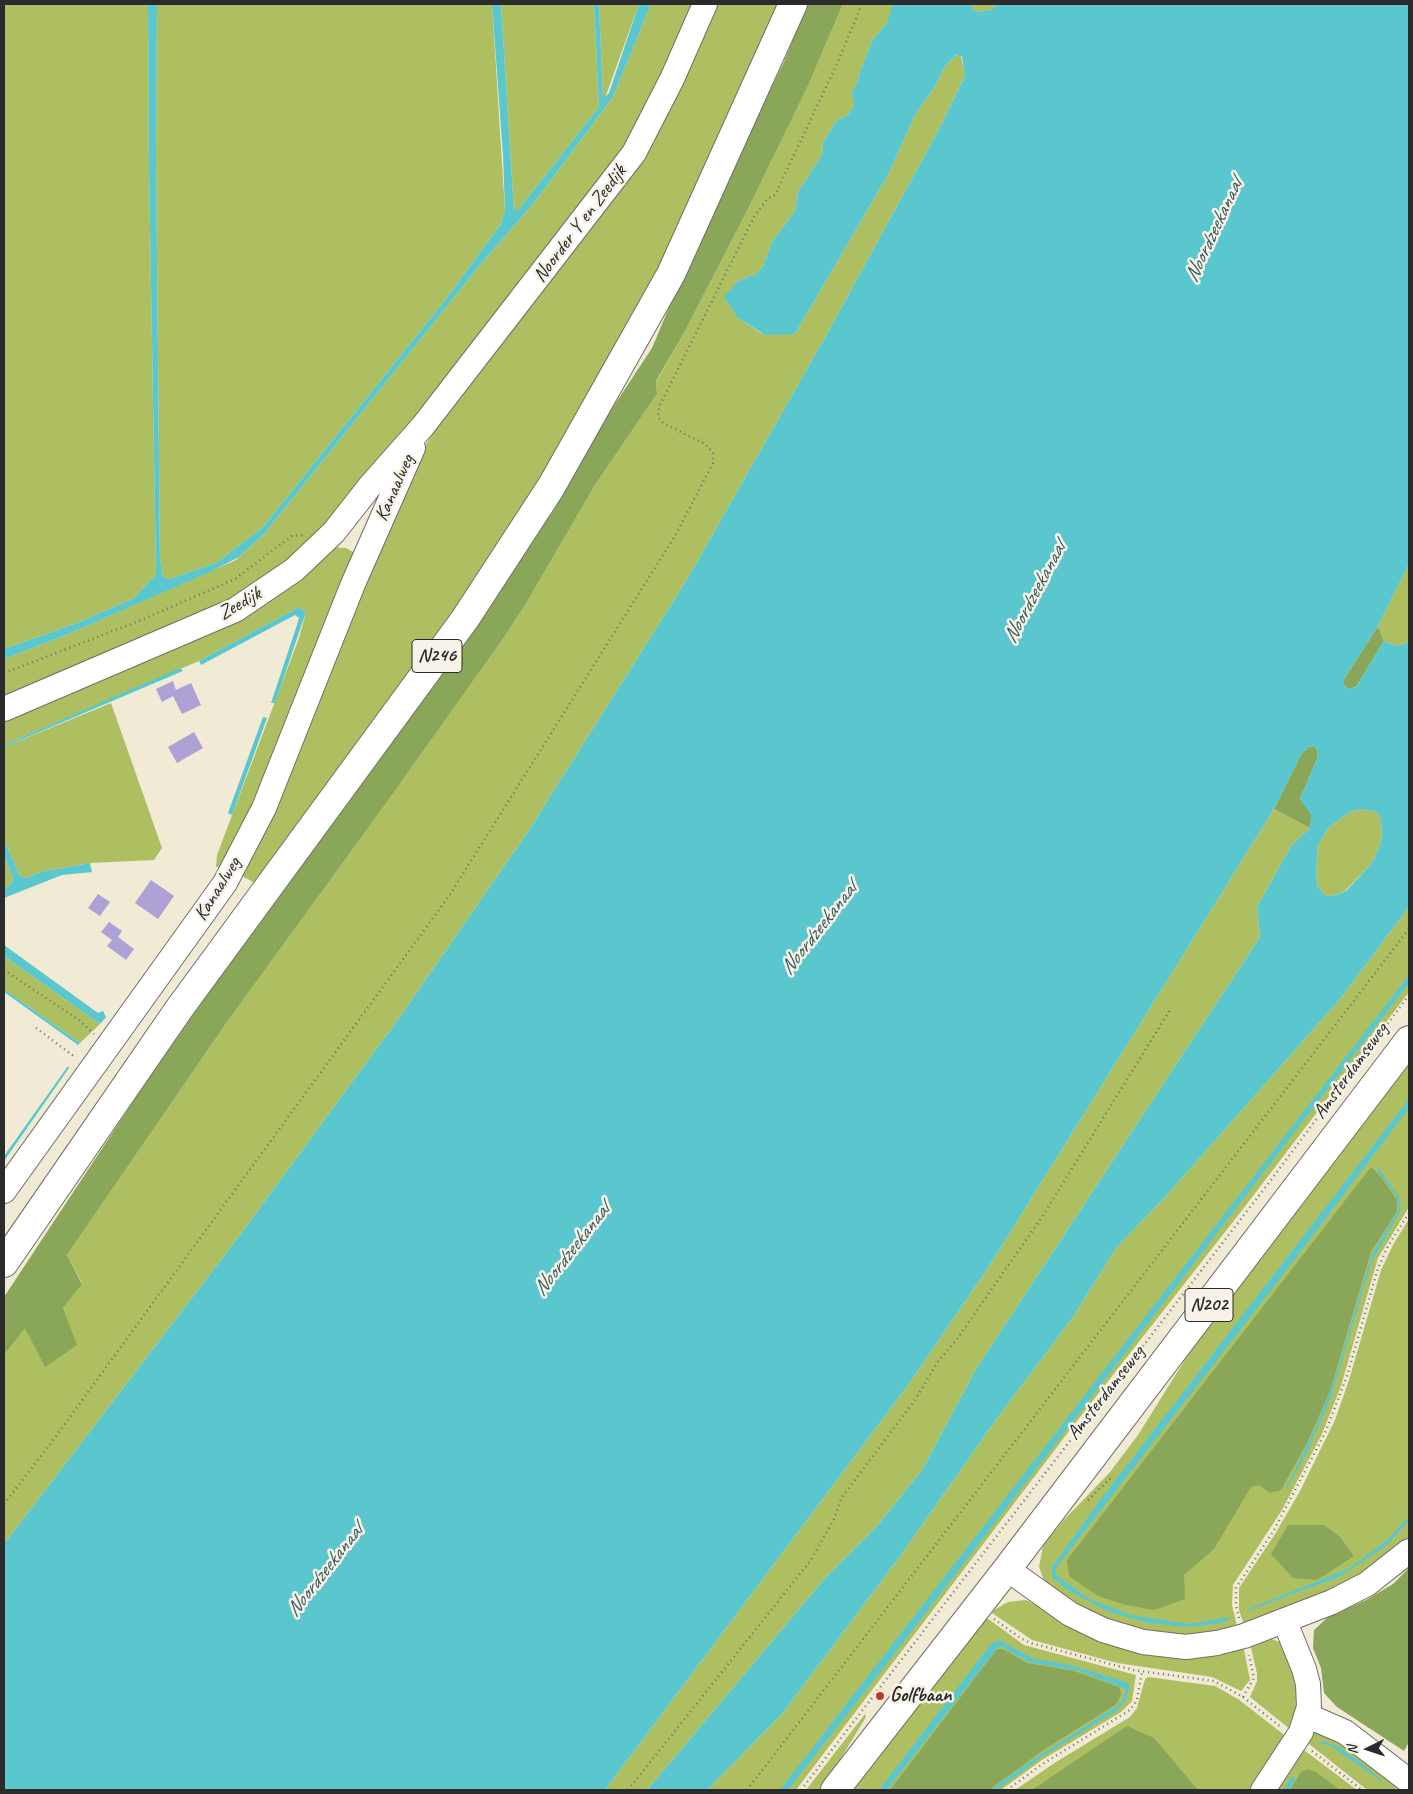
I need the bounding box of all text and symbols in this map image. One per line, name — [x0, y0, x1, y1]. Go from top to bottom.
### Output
street label: Noorder Y en Zeedijk — [528, 161, 632, 287]
water label: Noordzeekanaal — [1179, 176, 1249, 286]
street label: Kanaalweg — [370, 451, 420, 525]
water label: Noordzeekanaal — [998, 538, 1072, 648]
street label: Zeedijk — [214, 582, 266, 626]
road number: N246 — [412, 640, 462, 672]
street label: Kanaalweg — [189, 853, 247, 925]
water label: Noordzeekanaal — [775, 878, 863, 980]
street label: Amsterdamseweg — [1308, 1018, 1394, 1124]
water label: Noordzeekanaal — [528, 1199, 616, 1301]
road number: N202 — [1185, 1288, 1233, 1322]
street label: Amsterdamseweg — [1062, 1341, 1150, 1445]
water label: Noordzeekanaal — [281, 1520, 369, 1622]
place label: Golfbaan — [890, 1684, 951, 1708]
marker: Golfbaan — [874, 1690, 886, 1702]
north arrow — [1343, 1724, 1393, 1774]
text: N — [1344, 1745, 1361, 1755]

